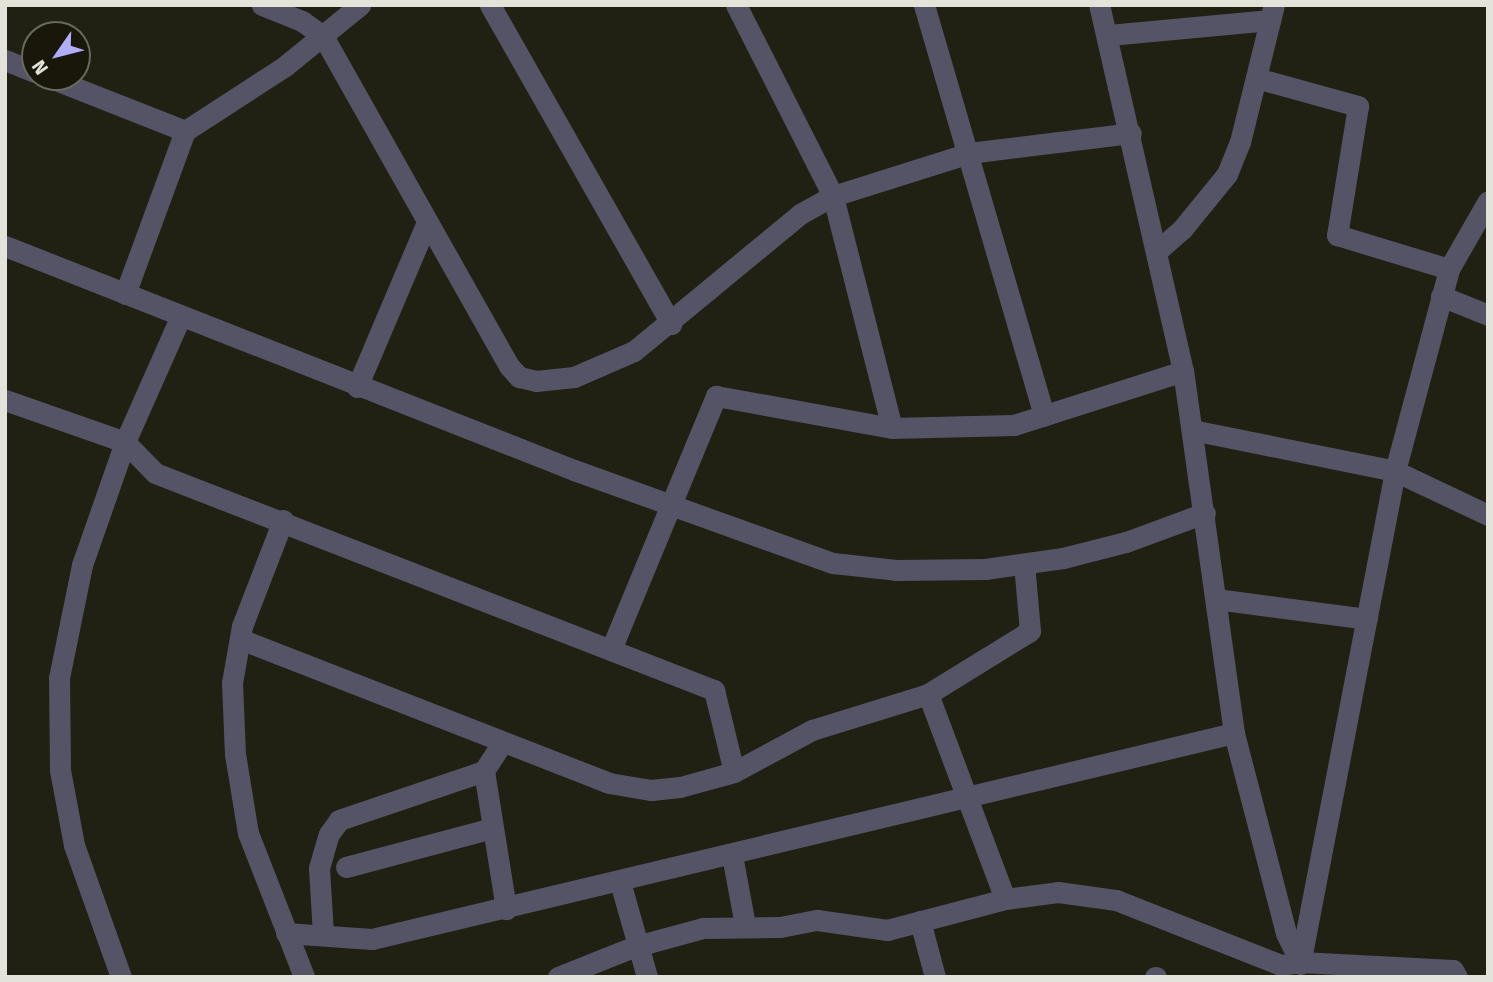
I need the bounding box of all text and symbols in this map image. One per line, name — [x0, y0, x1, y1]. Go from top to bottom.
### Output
north arrow — [21, 21, 91, 91]
text: N — [27, 55, 53, 79]

